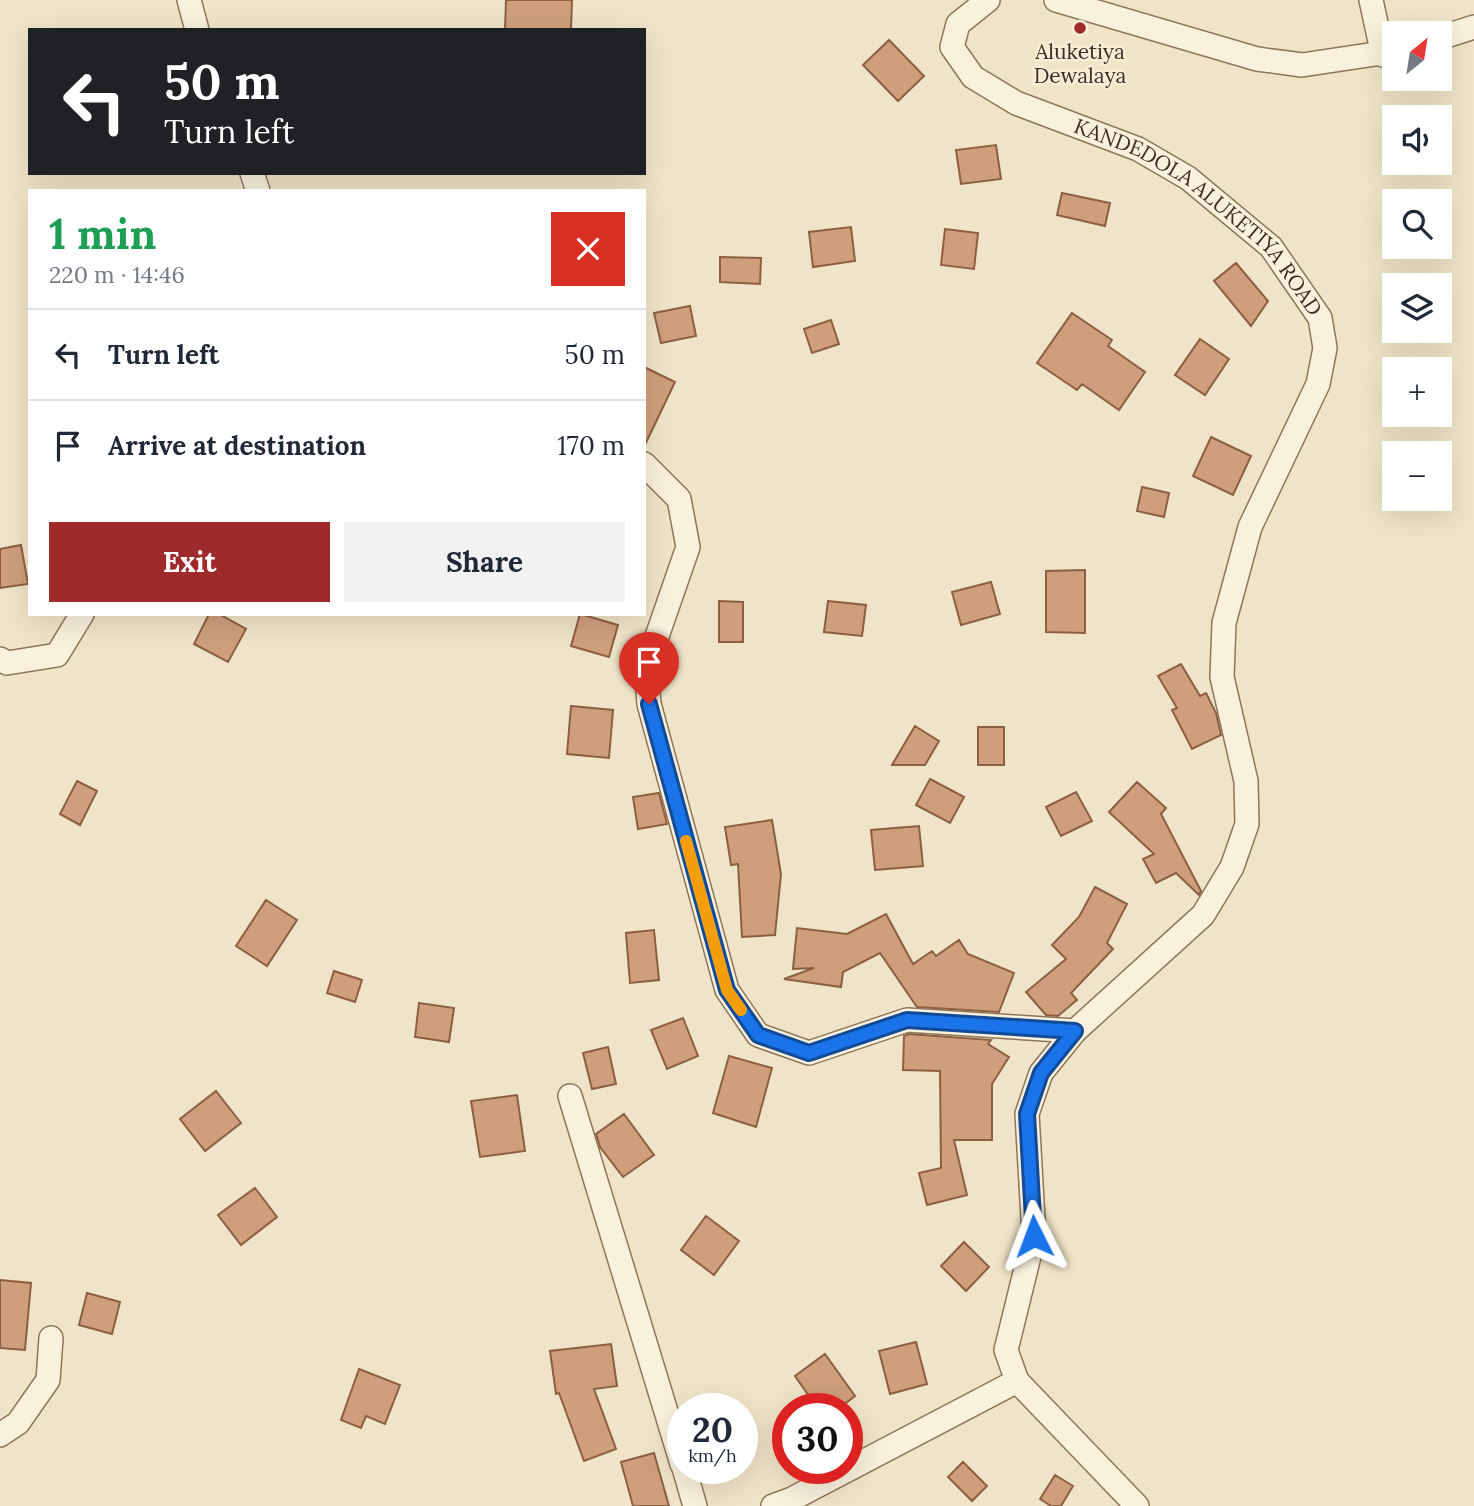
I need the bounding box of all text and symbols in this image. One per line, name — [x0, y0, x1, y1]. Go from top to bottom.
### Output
marker: Aluketiya Dewalaya — [1072, 20, 1088, 36]
north arrow — [1382, 21, 1452, 91]
map controls — [1382, 21, 1452, 511]
place label: Aluketiya Dewalaya — [1034, 38, 1126, 89]
text: 50 m — [164, 50, 280, 112]
icon: left — [49, 56, 140, 147]
button: sound — [1382, 105, 1452, 175]
text: Turn left — [164, 111, 294, 152]
street label: KANDEDOLA ALUKETIYA ROAD — [1070, 112, 1328, 321]
button: search — [1382, 189, 1452, 259]
text: 1 min — [49, 207, 156, 261]
button: close — [551, 212, 625, 286]
text: 220 m · 14:46 — [49, 260, 185, 289]
button: layers — [1382, 273, 1452, 343]
icon: left — [49, 336, 87, 374]
text: Turn left — [108, 338, 219, 371]
text: 50 m — [565, 338, 625, 371]
button: + — [1382, 357, 1452, 427]
icon: arrive — [49, 427, 87, 465]
text: Arrive at destination — [108, 429, 366, 462]
text: 170 m — [557, 429, 625, 462]
button: − — [1382, 441, 1452, 511]
button: Exit — [49, 522, 330, 602]
button: Share — [344, 522, 625, 602]
pin — [619, 632, 679, 704]
icon: arrive — [630, 643, 668, 681]
position arrow — [997, 1199, 1071, 1273]
speed limit sign: 30 — [772, 1393, 863, 1484]
text: 20 — [692, 1407, 733, 1452]
text: km/h — [688, 1444, 737, 1467]

